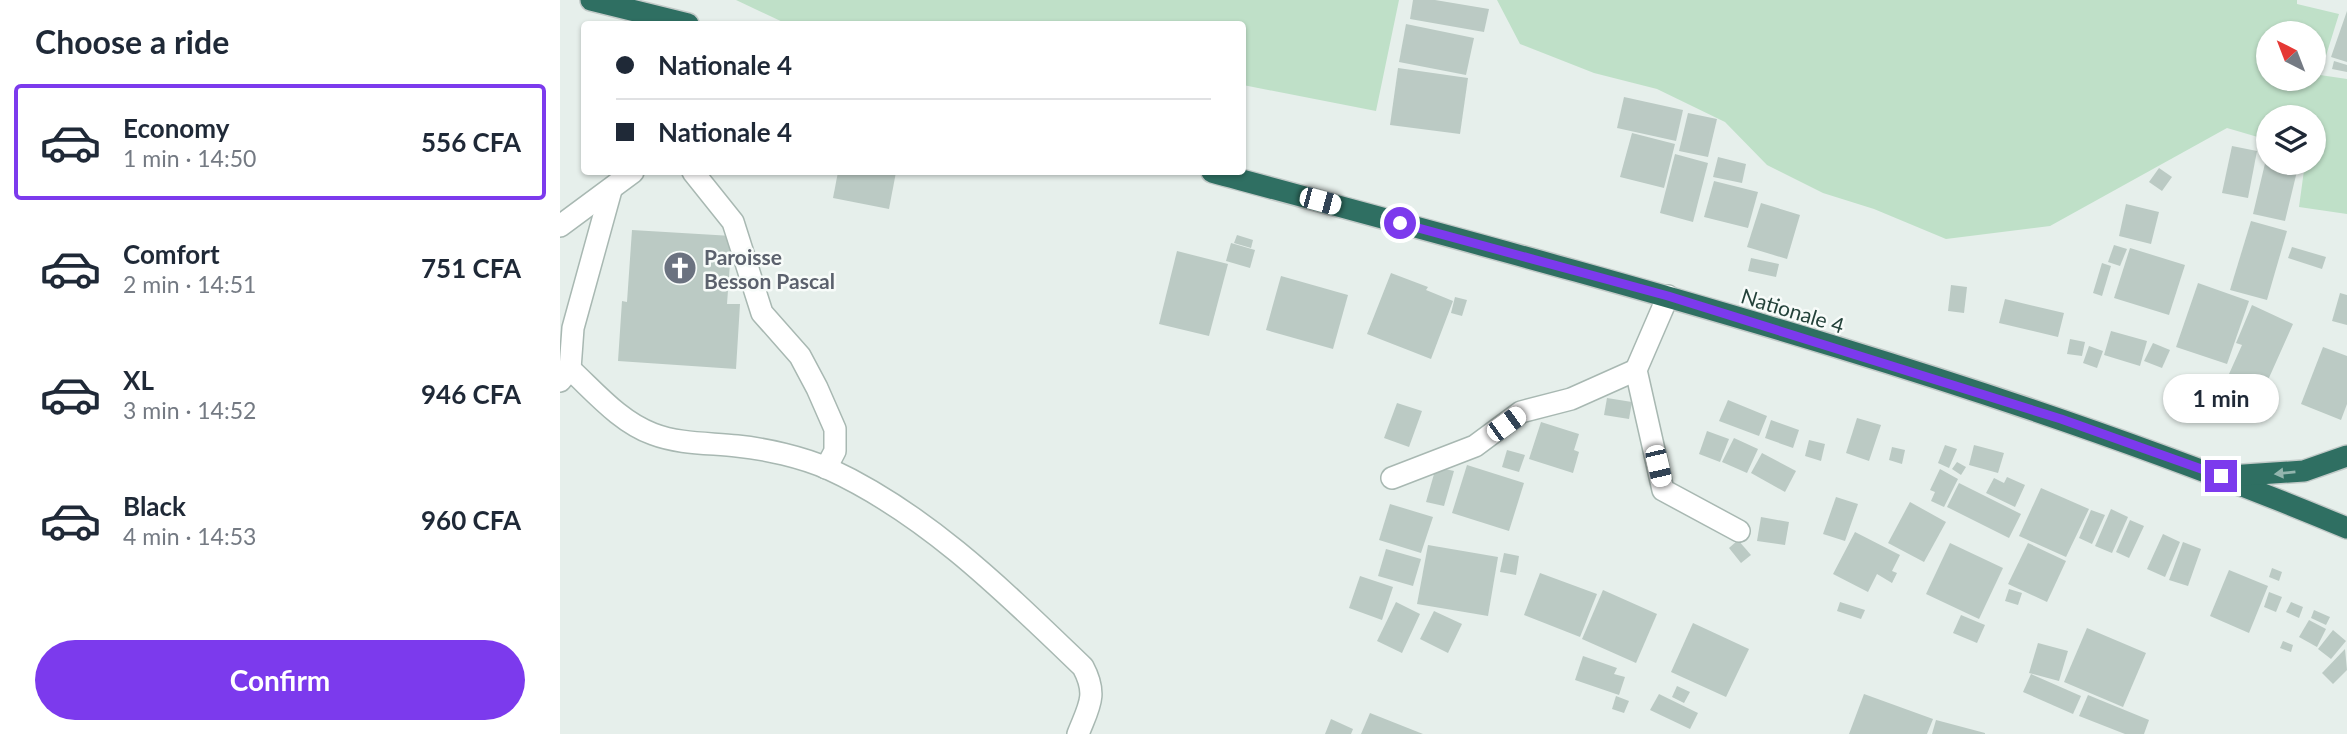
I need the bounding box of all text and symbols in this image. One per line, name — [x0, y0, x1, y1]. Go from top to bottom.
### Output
north arrow — [2256, 21, 2326, 91]
map controls — [2256, 21, 2326, 175]
text: Choose a ride — [35, 22, 229, 61]
text: Nationale 4 — [658, 49, 792, 81]
button: layers — [2256, 105, 2326, 175]
icon: car — [39, 111, 102, 174]
text: Economy — [123, 112, 229, 144]
text: Nationale 4 — [658, 116, 792, 148]
text: 556 CFA — [421, 126, 521, 158]
text: 1 min · 14:50 — [123, 144, 256, 172]
car — [1297, 185, 1344, 217]
route start — [1384, 207, 1416, 239]
icon: car — [39, 237, 102, 300]
text: Comfort — [123, 238, 220, 270]
place label: Paroisse Besson Pascal — [704, 244, 835, 293]
church icon: Paroisse Besson Pascal — [661, 249, 699, 287]
text: 751 CFA — [421, 252, 521, 284]
text: 2 min · 14:51 — [123, 270, 256, 298]
street label: Nationale 4 — [1738, 282, 1848, 338]
icon: car — [39, 363, 102, 426]
text: XL — [123, 364, 154, 396]
callout: 1 min — [2163, 374, 2279, 424]
text: 946 CFA — [421, 378, 521, 410]
text: 1 min — [2192, 384, 2250, 412]
text: 3 min · 14:52 — [123, 396, 256, 424]
car — [1483, 403, 1530, 445]
car — [1644, 443, 1673, 489]
route end — [2205, 460, 2237, 492]
one-way arrow — [2274, 468, 2296, 479]
icon: car — [39, 489, 102, 552]
text: Black — [123, 490, 186, 522]
text: 960 CFA — [421, 504, 521, 536]
text: 4 min · 14:53 — [123, 522, 256, 550]
button: Confirm — [35, 640, 525, 720]

